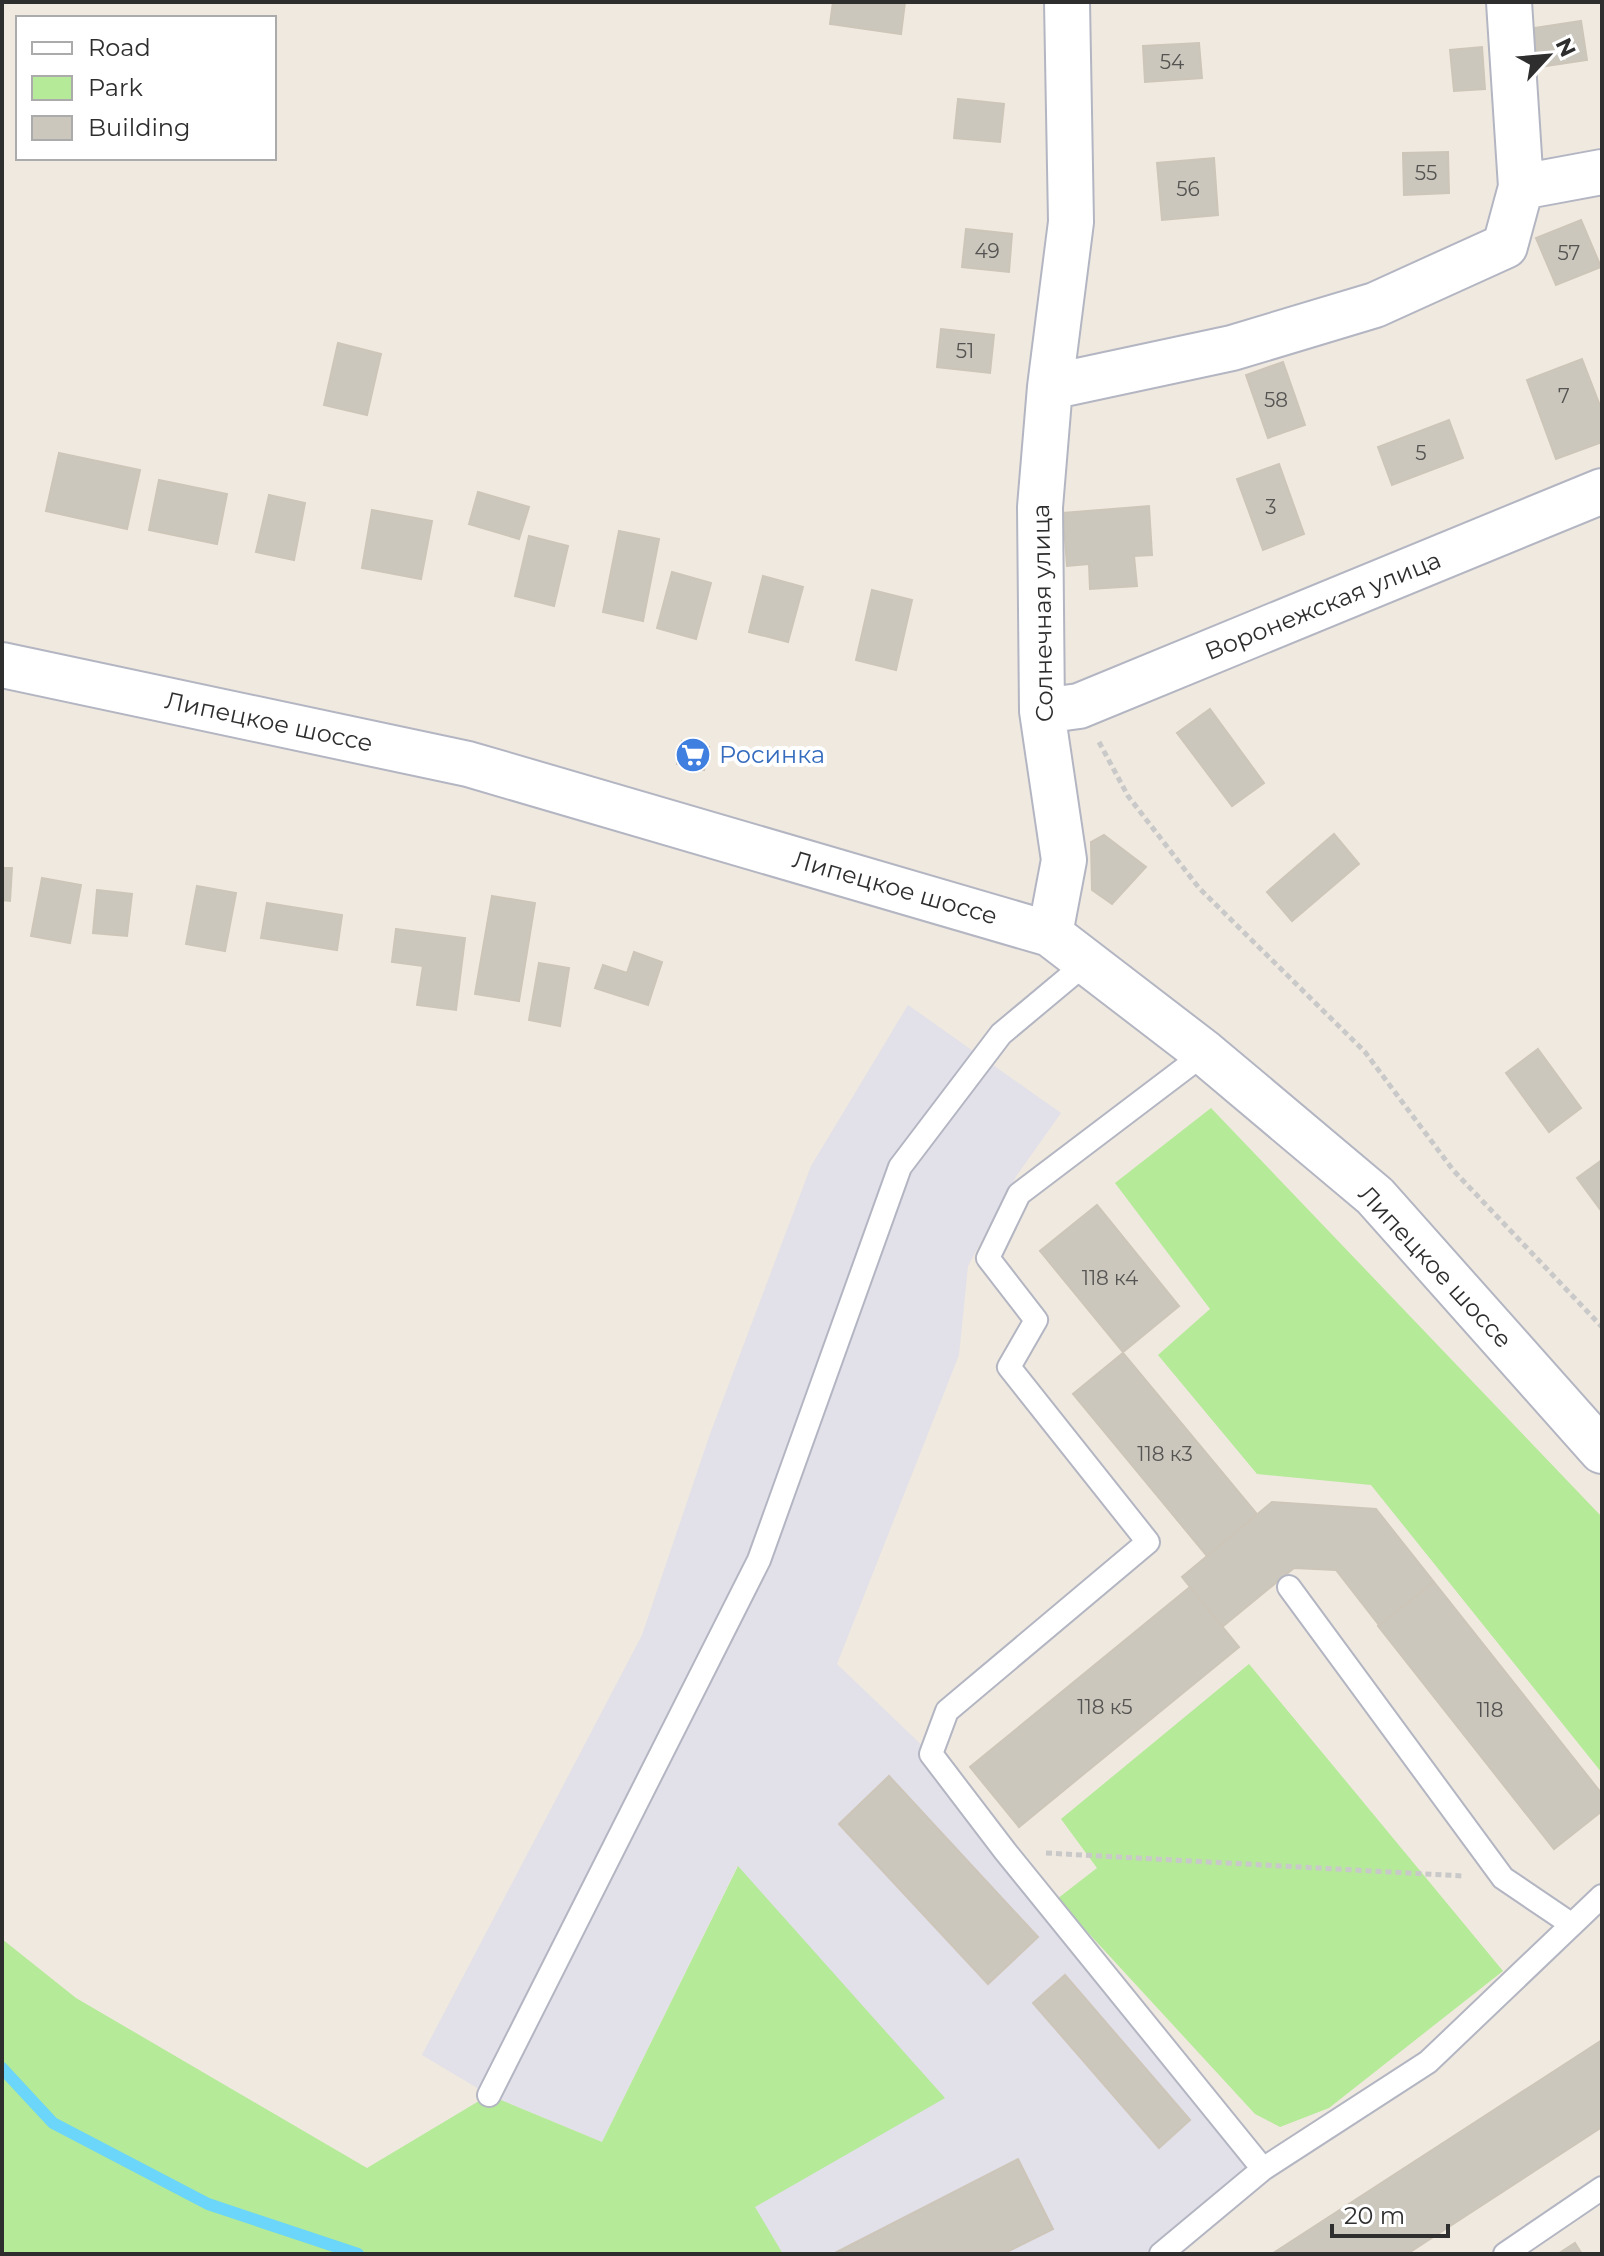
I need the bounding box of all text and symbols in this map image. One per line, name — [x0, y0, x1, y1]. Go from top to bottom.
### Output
legend — [16, 16, 276, 160]
north arrow — [1508, 16, 1588, 96]
text: Road — [88, 33, 151, 62]
text: N — [1549, 34, 1582, 61]
house number: 54 — [1160, 50, 1184, 74]
text: Park — [88, 73, 143, 102]
text: Building — [88, 113, 191, 142]
house number: 55 — [1415, 161, 1437, 185]
house number: 56 — [1176, 177, 1200, 201]
house number: 49 — [974, 239, 1000, 263]
house number: 57 — [1558, 241, 1580, 265]
house number: 51 — [956, 339, 974, 363]
house number: 7 — [1558, 384, 1570, 408]
house number: 58 — [1264, 388, 1288, 412]
house number: 5 — [1415, 441, 1427, 465]
house number: 3 — [1265, 495, 1277, 519]
street label: Солнечная улица — [1026, 504, 1059, 722]
street label: Воронежская улица — [1201, 545, 1445, 666]
street label: Липецкое шоссе — [163, 685, 376, 758]
supermarket icon: Росинка — [674, 736, 712, 774]
place label: Росинка — [719, 740, 825, 769]
street label: Липецкое шоссе — [789, 844, 1001, 931]
street label: Липецкое шоссе — [1353, 1179, 1518, 1354]
house number: 118 к4 — [1082, 1266, 1138, 1290]
house number: 118 к3 — [1137, 1442, 1193, 1466]
house number: 118 к5 — [1077, 1695, 1133, 1719]
house number: 118 — [1476, 1698, 1504, 1722]
scale bar — [1332, 2188, 1448, 2238]
text: 20 m — [1344, 2201, 1405, 2230]

